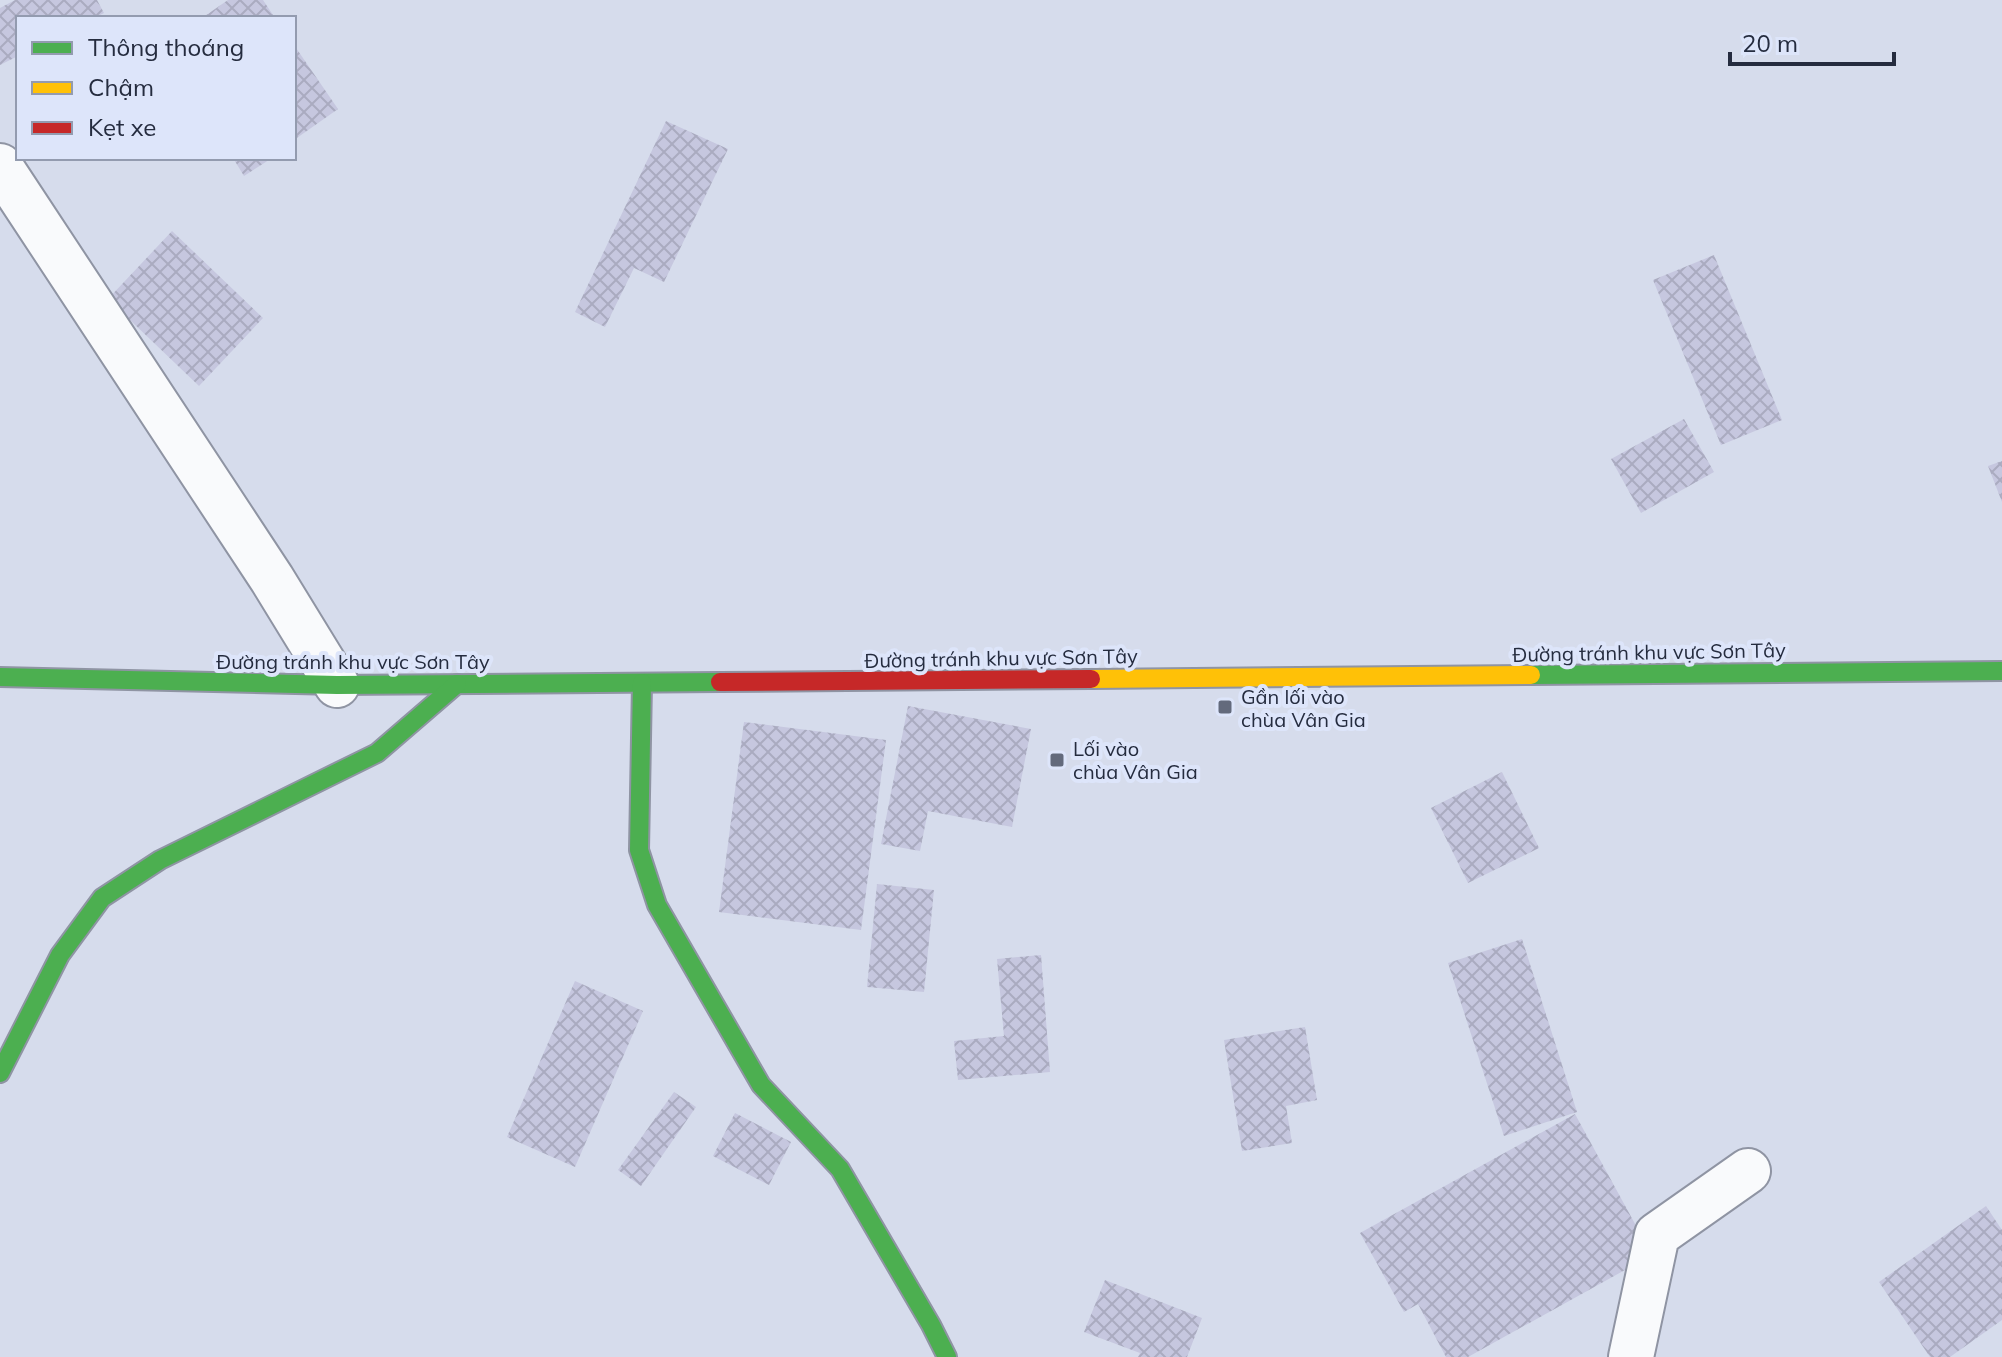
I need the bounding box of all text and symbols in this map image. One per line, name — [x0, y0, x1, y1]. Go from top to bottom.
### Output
legend — [16, 16, 296, 160]
scale bar — [1730, 16, 1894, 66]
text: 20 m — [1742, 28, 1798, 58]
text: Thông thoáng — [88, 32, 244, 62]
text: Chậm — [88, 72, 154, 102]
text: Kẹt xe — [88, 112, 156, 142]
street label: Đường tránh khu vực Sơn Tây — [1512, 637, 1786, 667]
street label: Đường tránh khu vực Sơn Tây — [864, 643, 1138, 673]
street label: Đường tránh khu vực Sơn Tây — [216, 649, 490, 674]
place label: Gần lối vào chùa Vân Gia — [1241, 684, 1366, 732]
marker: Gần lối vào chùa Vân Gia — [1216, 698, 1234, 716]
place label: Lối vào chùa Vân Gia — [1073, 736, 1198, 784]
marker: Lối vào chùa Vân Gia — [1048, 751, 1066, 769]

